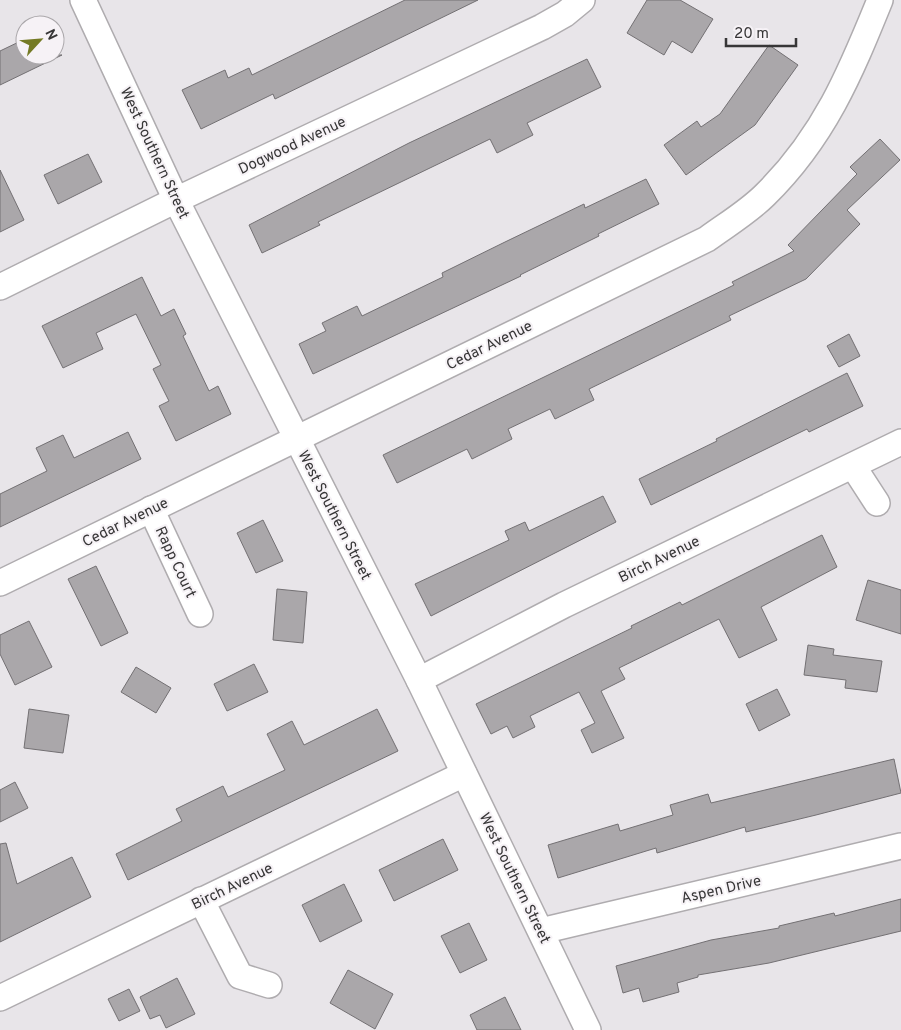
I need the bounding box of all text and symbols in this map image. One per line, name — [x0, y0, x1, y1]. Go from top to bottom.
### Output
north arrow — [15, 15, 65, 65]
scale bar — [726, 15, 796, 47]
text: 20 m — [734, 25, 769, 44]
text: N — [40, 27, 60, 43]
street label: West Southern Street — [115, 85, 192, 223]
street label: Dogwood Avenue — [236, 113, 349, 180]
street label: Cedar Avenue — [443, 317, 536, 375]
street label: West Southern Street — [293, 448, 375, 584]
street label: Cedar Avenue — [79, 494, 172, 552]
street label: Rapp Court — [150, 524, 199, 601]
street label: Birch Avenue — [616, 532, 703, 588]
street label: West Southern Street — [474, 810, 554, 947]
street label: Birch Avenue — [189, 859, 276, 915]
street label: Aspen Drive — [679, 872, 763, 909]

